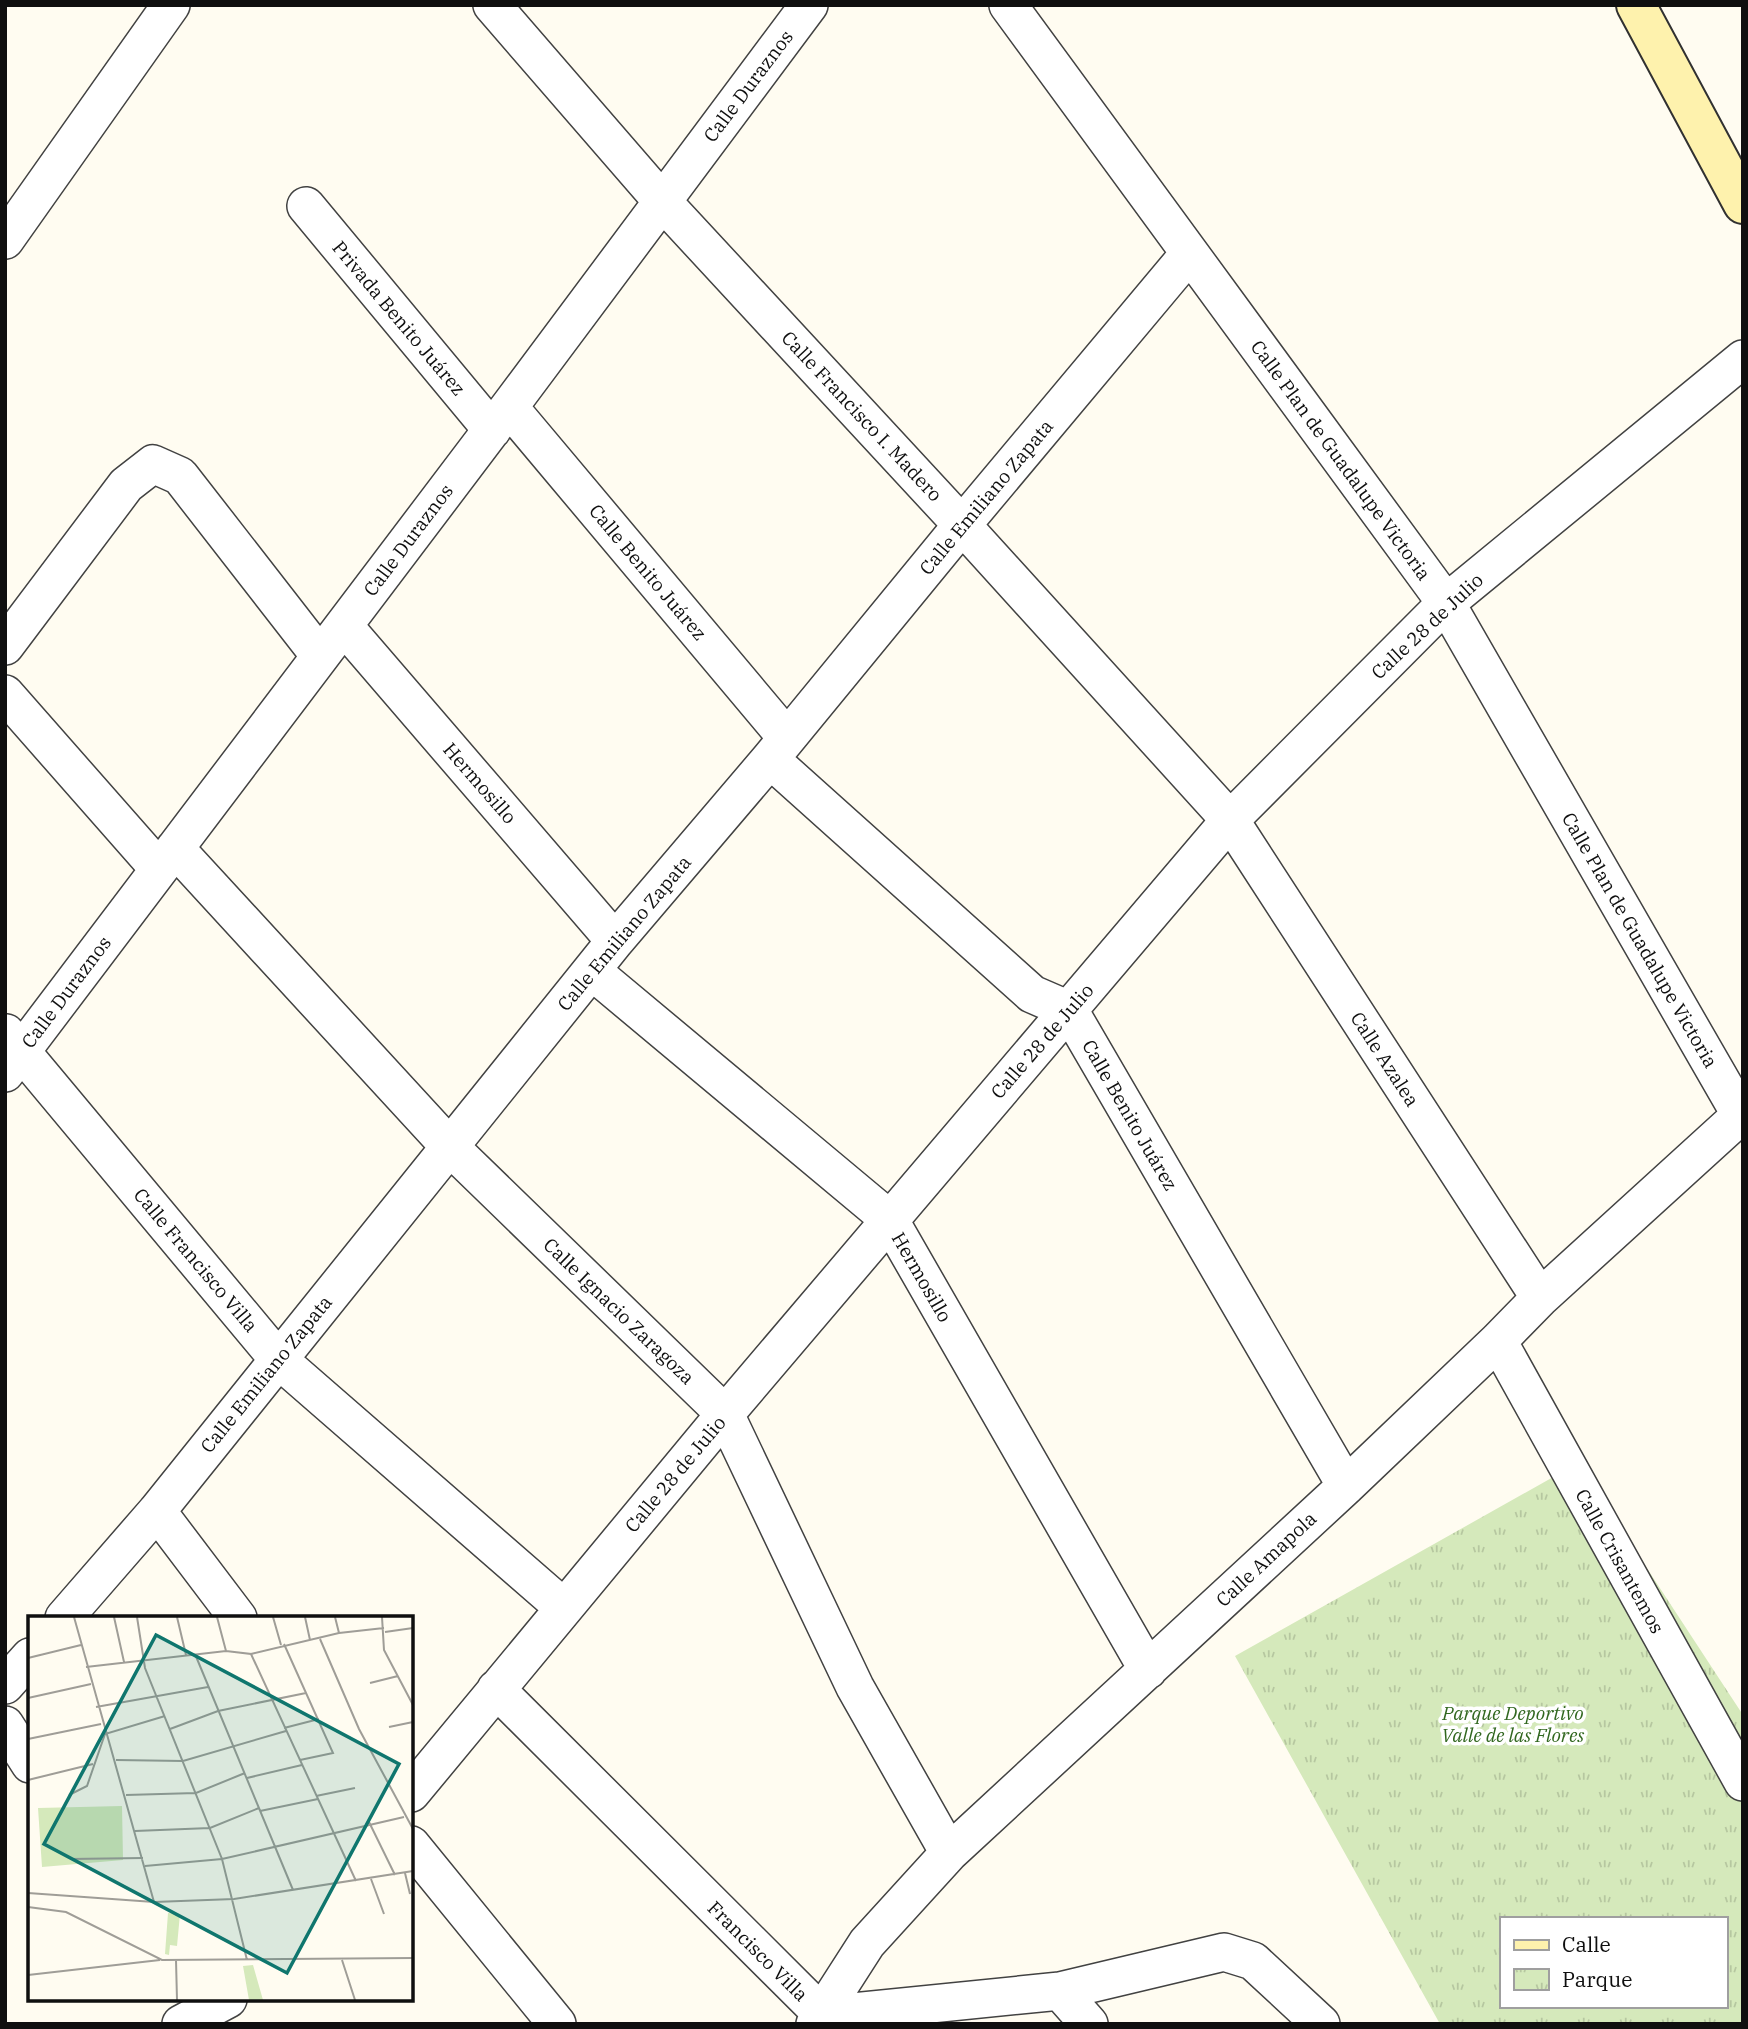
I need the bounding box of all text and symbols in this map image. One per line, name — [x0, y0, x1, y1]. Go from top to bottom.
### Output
street label: Calle Duraznos — [698, 25, 798, 147]
street label: Privada Benito Juárez — [327, 236, 471, 400]
street label: Calle Francisco I. Madero — [777, 326, 947, 506]
street label: Calle Plan de Guadalupe Victoria — [1246, 335, 1436, 585]
street label: Calle Emiliano Zapata — [914, 414, 1058, 580]
street label: Calle Duraznos — [358, 479, 458, 601]
street label: Calle Benito Juárez — [584, 499, 712, 645]
street label: Calle 28 de Julio — [1366, 568, 1488, 684]
street label: Hermosillo — [438, 737, 522, 829]
street label: Calle Plan de Guadalupe Victoria — [1557, 808, 1723, 1072]
street label: Calle Emiliano Zapata — [552, 850, 696, 1016]
street label: Calle Duraznos — [16, 931, 116, 1053]
street label: Calle 28 de Julio — [986, 979, 1098, 1103]
street label: Calle Azalea — [1345, 1007, 1425, 1111]
street label: Calle Benito Juárez — [1077, 1035, 1183, 1195]
street label: Calle Francisco Villa — [129, 1183, 263, 1337]
street label: Hermosillo — [887, 1228, 957, 1326]
street label: Calle Ignacio Zaragoza — [538, 1233, 700, 1389]
street label: Calle Emiliano Zapata — [195, 1290, 337, 1458]
street label: Calle 28 de Julio — [619, 1411, 731, 1537]
street label: Calle Crisantemos — [1570, 1484, 1670, 1638]
street label: Calle Amapola — [1211, 1506, 1321, 1612]
inset map — [28, 1616, 413, 2001]
park label: Parque Deportivo Valle de las Flores — [1441, 1701, 1584, 1747]
street label: Francisco Villa — [703, 1896, 813, 2006]
legend — [1500, 1917, 1727, 2008]
text: Calle — [1562, 1930, 1611, 1958]
text: Parque — [1562, 1965, 1632, 1993]

